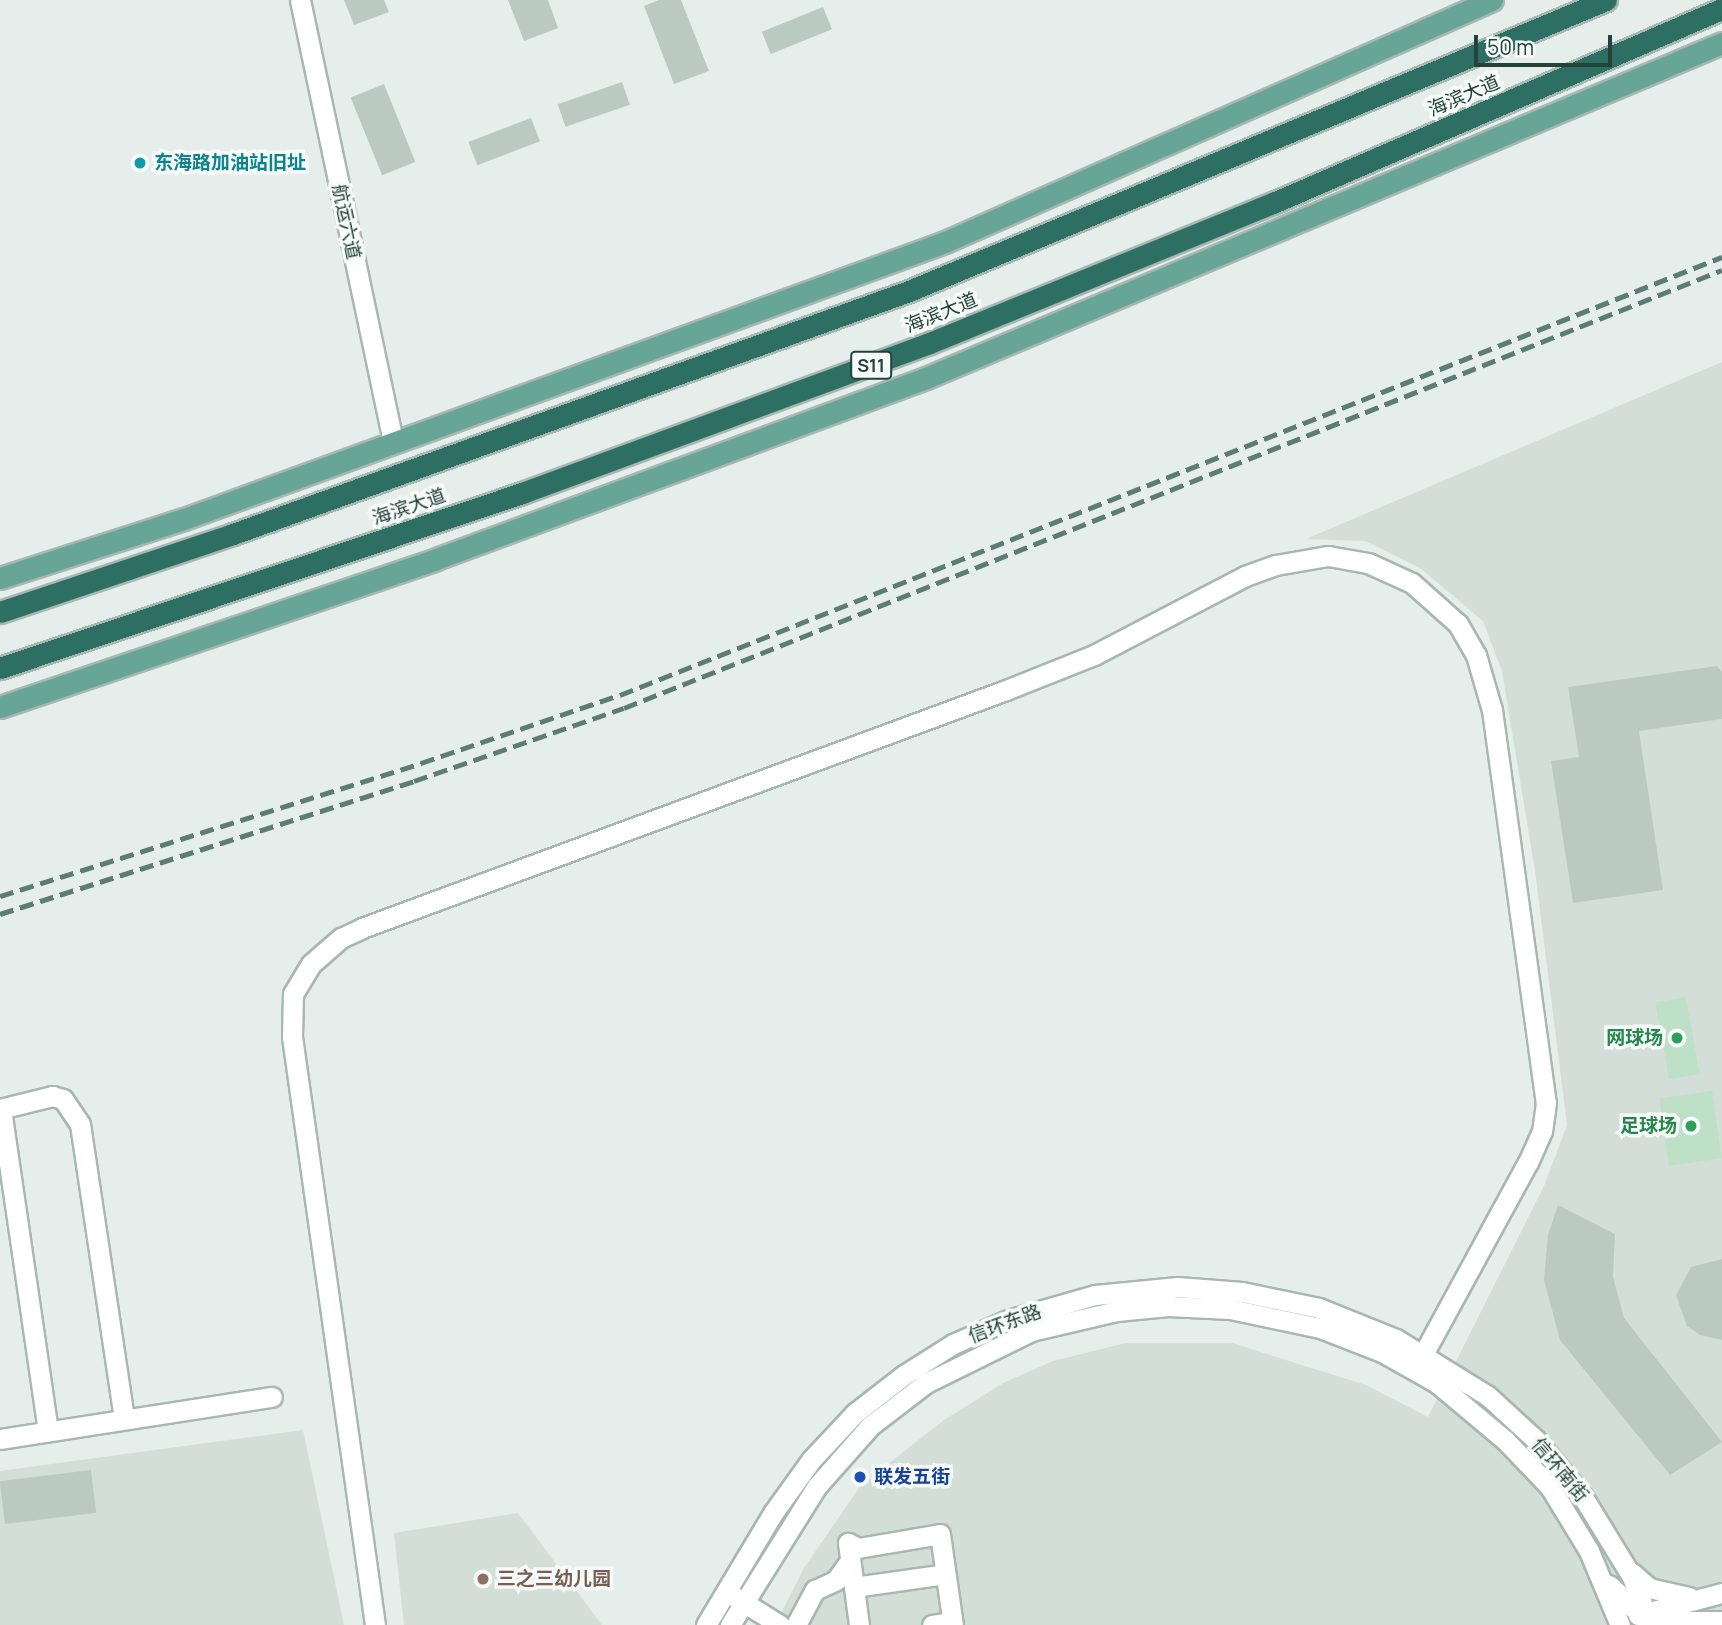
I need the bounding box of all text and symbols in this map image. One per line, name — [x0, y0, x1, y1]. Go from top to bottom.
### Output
scale bar — [1477, 21, 1615, 65]
text: 50 m — [1487, 33, 1534, 61]
street label: 海滨大道 — [1425, 71, 1503, 121]
place label: 东海路加油站旧址 — [154, 152, 306, 174]
marker: 东海路加油站旧址 — [132, 155, 148, 171]
street label: 航运六道 — [327, 182, 365, 262]
street label: 海滨大道 — [901, 288, 981, 338]
road number: S11 — [850, 351, 892, 380]
street label: 海滨大道 — [369, 484, 449, 530]
place label: 网球场 — [1606, 1027, 1663, 1049]
marker: 网球场 — [1669, 1030, 1685, 1046]
place label: 足球场 — [1620, 1115, 1677, 1137]
marker: 足球场 — [1683, 1118, 1699, 1134]
street label: 信环东路 — [965, 1300, 1045, 1348]
street label: 信环南街 — [1527, 1434, 1593, 1506]
place label: 联发五街 — [874, 1466, 950, 1488]
marker: 联发五街 — [852, 1469, 868, 1485]
place label: 三之三幼儿园 — [497, 1568, 611, 1590]
marker: 三之三幼儿园 — [475, 1571, 491, 1587]

